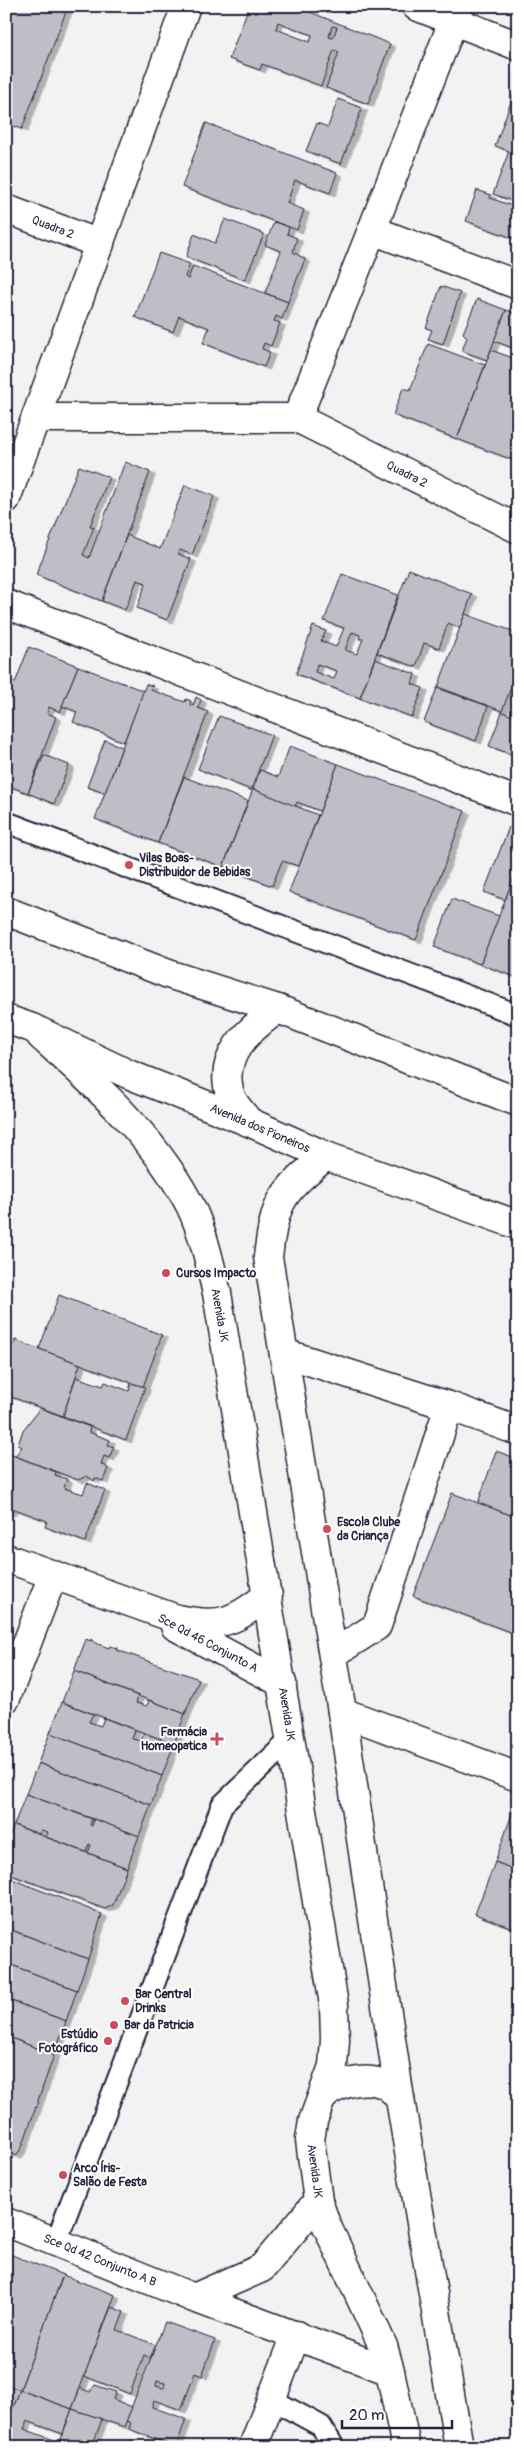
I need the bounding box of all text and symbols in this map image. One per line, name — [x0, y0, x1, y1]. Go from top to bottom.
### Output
street label: Quadra 2 — [30, 213, 76, 242]
street label: Quadra 2 — [384, 458, 430, 491]
place label: Vilas Boas- Distribuidor de Bebidas — [139, 851, 251, 880]
marker: Vilas Boas- Distribuidor de Bebidas — [123, 859, 135, 871]
street label: Avenida dos Pioneiros — [208, 1101, 313, 1157]
place label: Cursos Impacto — [176, 1266, 257, 1281]
marker: Cursos Impacto — [160, 1267, 172, 1279]
street label: Avenida JK — [207, 1287, 232, 1343]
place label: Escola Clube da Criança — [337, 1515, 401, 1544]
marker: Escola Clube da Criança — [321, 1523, 333, 1535]
street label: Sce Qd 46 Conjunto A — [155, 1611, 261, 1676]
street label: Avenida JK — [275, 1686, 298, 1742]
place label: Farmácia Homeopatica — [141, 1725, 207, 1754]
marker: Farmácia Homeopatica — [211, 1733, 223, 1745]
place label: Bar Central Drinks — [135, 1987, 192, 2016]
marker: Bar Central Drinks — [119, 1995, 131, 2007]
place label: Bar da Patricia — [124, 2018, 194, 2033]
marker: Bar da Patricia — [108, 2019, 120, 2031]
place label: Estúdio Fotográfico — [38, 2027, 99, 2056]
marker: Estúdio Fotográfico — [102, 2035, 114, 2047]
street label: Avenida JK — [303, 2143, 326, 2199]
place label: Arco Íris- Salão de Festa — [73, 2159, 147, 2190]
marker: Arco Íris- Salão de Festa — [57, 2169, 69, 2181]
street label: Sce Qd 42 Conjunto A B — [41, 2231, 159, 2290]
scale bar — [342, 2398, 452, 2430]
text: 20 m — [349, 2406, 384, 2425]

